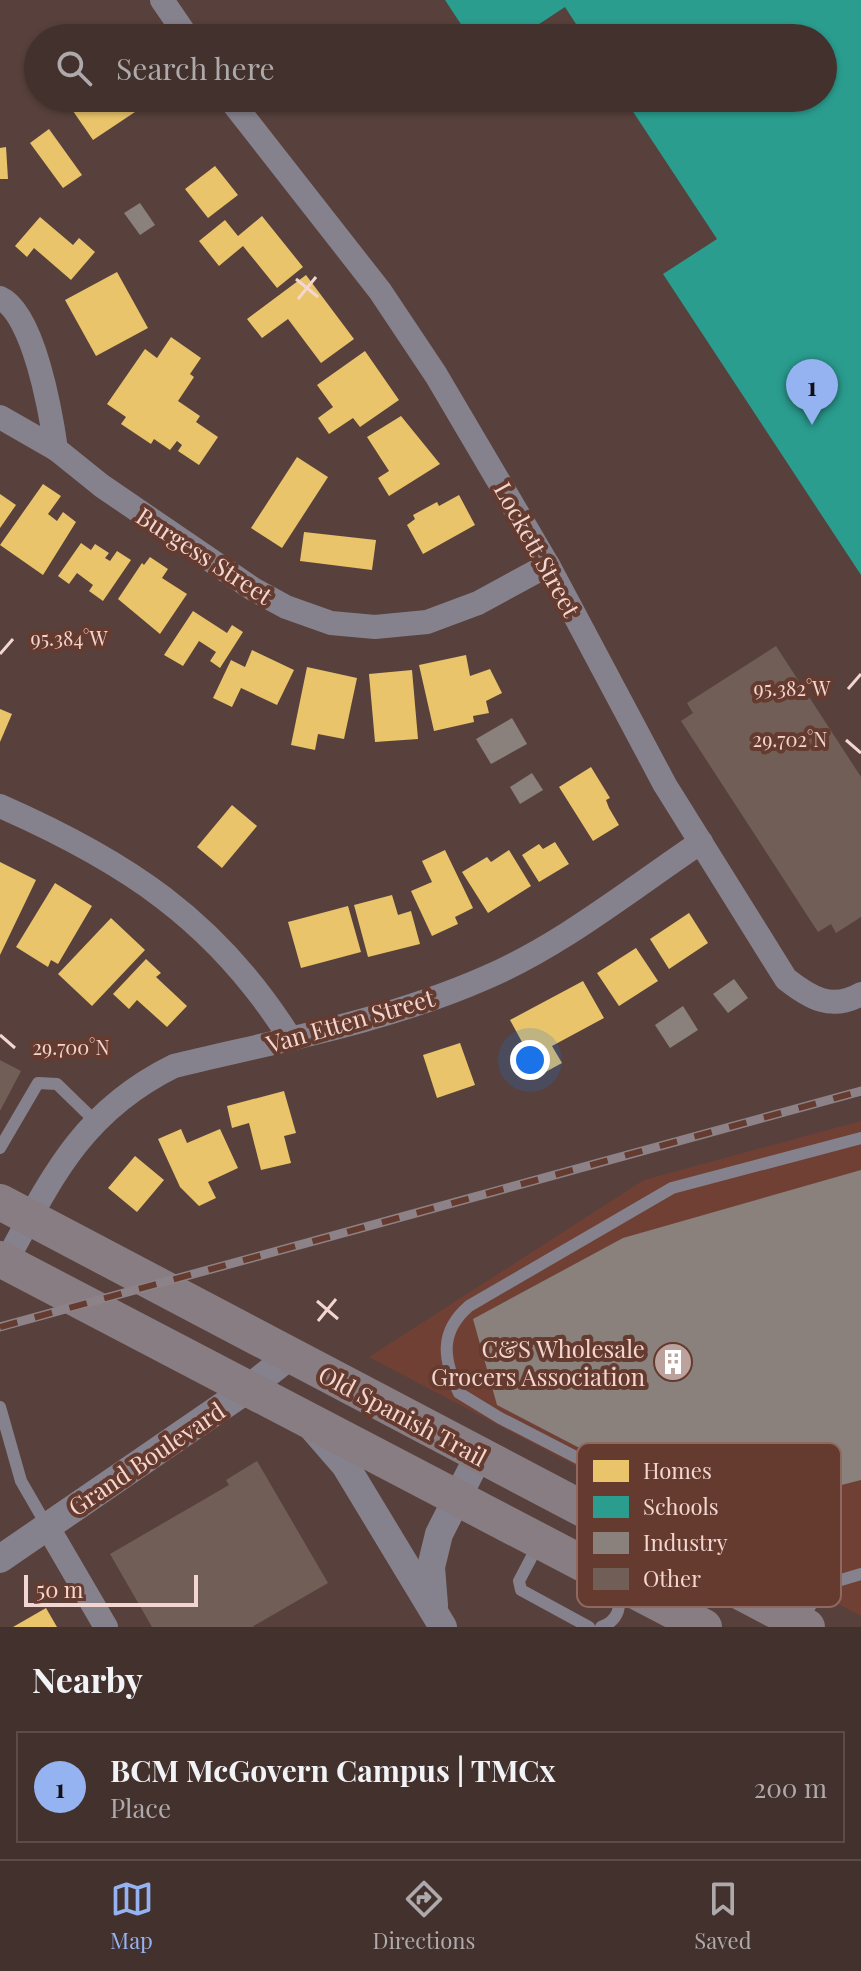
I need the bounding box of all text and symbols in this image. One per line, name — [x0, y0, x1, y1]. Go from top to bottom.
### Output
search box — [24, 24, 837, 112]
icon: search — [52, 46, 96, 90]
text: Search here — [116, 48, 275, 88]
pin: 1 — [786, 359, 838, 425]
street label: Lockett Street — [488, 476, 589, 623]
street label: Burgess Street — [131, 499, 280, 611]
text: 95.384°W — [30, 624, 108, 651]
text: 95.382°W — [754, 674, 831, 701]
text: 29.702°N — [753, 725, 827, 752]
street label: Van Etten Street — [261, 981, 438, 1060]
text: 29.700°N — [32, 1033, 110, 1060]
your location — [510, 1040, 550, 1080]
place label: C&S Wholesale Grocers Association — [431, 1332, 645, 1392]
building icon: C&S Wholesale Grocers Association — [652, 1341, 694, 1383]
street label: Old Spanish Trail — [313, 1357, 493, 1473]
street label: Grand Boulevard — [62, 1394, 230, 1522]
legend — [577, 1443, 841, 1607]
text: Homes — [643, 1455, 712, 1485]
text: Schools — [643, 1491, 719, 1521]
text: Industry — [643, 1527, 728, 1557]
text: Other — [643, 1563, 701, 1593]
scale bar — [24, 1571, 198, 1607]
text: 50 m — [36, 1574, 83, 1604]
text: Nearby — [32, 1656, 143, 1702]
text: BCM McGovern Campus | TMCx — [110, 1750, 556, 1790]
text: 1 — [55, 1770, 65, 1805]
text: 200 m — [754, 1770, 827, 1805]
text: Place — [110, 1790, 171, 1825]
tab: Map — [110, 1877, 154, 1955]
tab: Directions — [373, 1877, 475, 1955]
tab: Saved — [694, 1877, 752, 1955]

